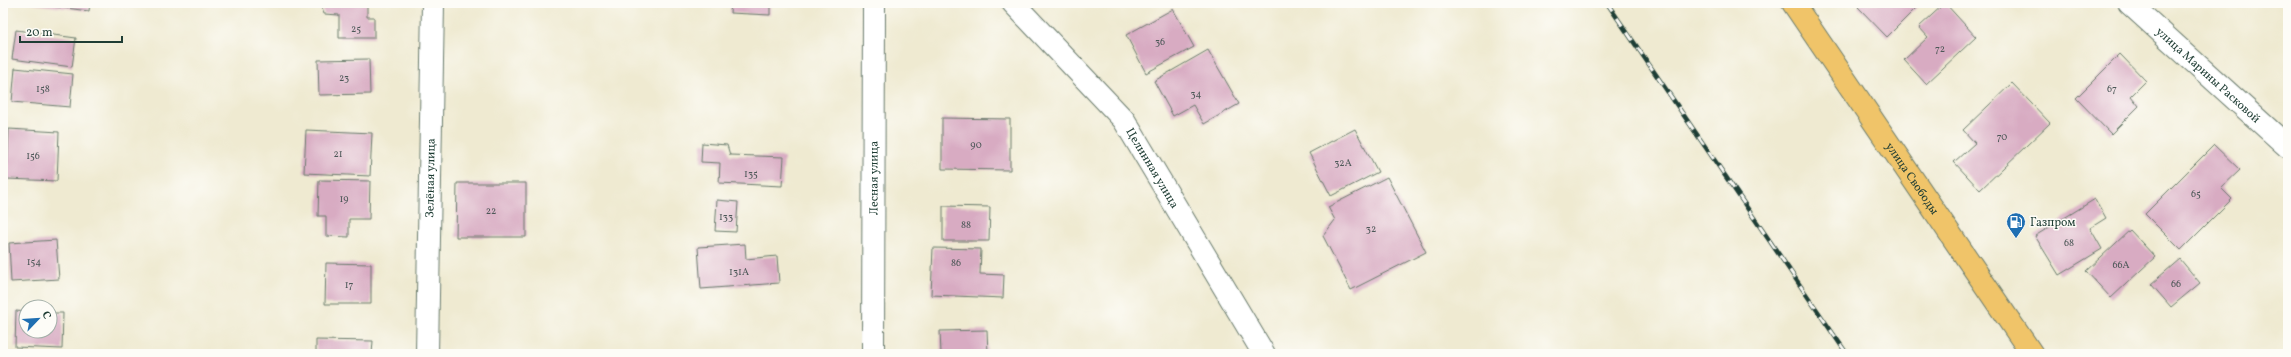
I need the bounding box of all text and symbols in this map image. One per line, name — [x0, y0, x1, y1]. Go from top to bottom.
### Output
scale bar — [20, 18, 122, 44]
house number: 25 — [351, 22, 361, 36]
street label: улица Марины Расковой — [2152, 24, 2263, 127]
text: 20 m — [26, 25, 53, 41]
house number: 36 — [1155, 35, 1165, 49]
house number: 72 — [1935, 42, 1945, 56]
house number: 23 — [339, 71, 349, 85]
house number: 158 — [36, 82, 50, 96]
house number: 67 — [2107, 82, 2117, 96]
house number: 34 — [1190, 87, 1202, 101]
street label: Целинная улица — [1121, 125, 1182, 212]
house number: 70 — [1997, 130, 2007, 144]
street label: Зелёная улица — [422, 138, 440, 218]
house number: 90 — [970, 138, 982, 152]
street label: улица Свободы — [1881, 139, 1942, 219]
street label: Лесная улица — [866, 141, 883, 215]
house number: 21 — [333, 147, 343, 161]
house number: 156 — [26, 149, 40, 163]
house number: 32А — [1334, 156, 1352, 170]
house number: 135 — [744, 167, 758, 181]
house number: 65 — [2191, 187, 2201, 201]
house number: 19 — [339, 192, 349, 206]
house number: 22 — [486, 204, 496, 218]
house number: 133 — [719, 210, 733, 224]
fuel station icon: Газпром — [2005, 211, 2027, 239]
place label: Газпром — [2030, 215, 2075, 231]
house number: 88 — [961, 218, 971, 232]
house number: 32 — [1366, 222, 1376, 236]
house number: 68 — [2064, 236, 2074, 250]
house number: 154 — [27, 255, 41, 269]
house number: 86 — [951, 256, 961, 270]
house number: 66А — [2112, 258, 2130, 272]
house number: 131А — [729, 265, 749, 279]
house number: 66 — [2171, 277, 2181, 291]
house number: 17 — [345, 278, 354, 292]
north arrow — [18, 299, 58, 339]
text: С — [37, 309, 54, 322]

